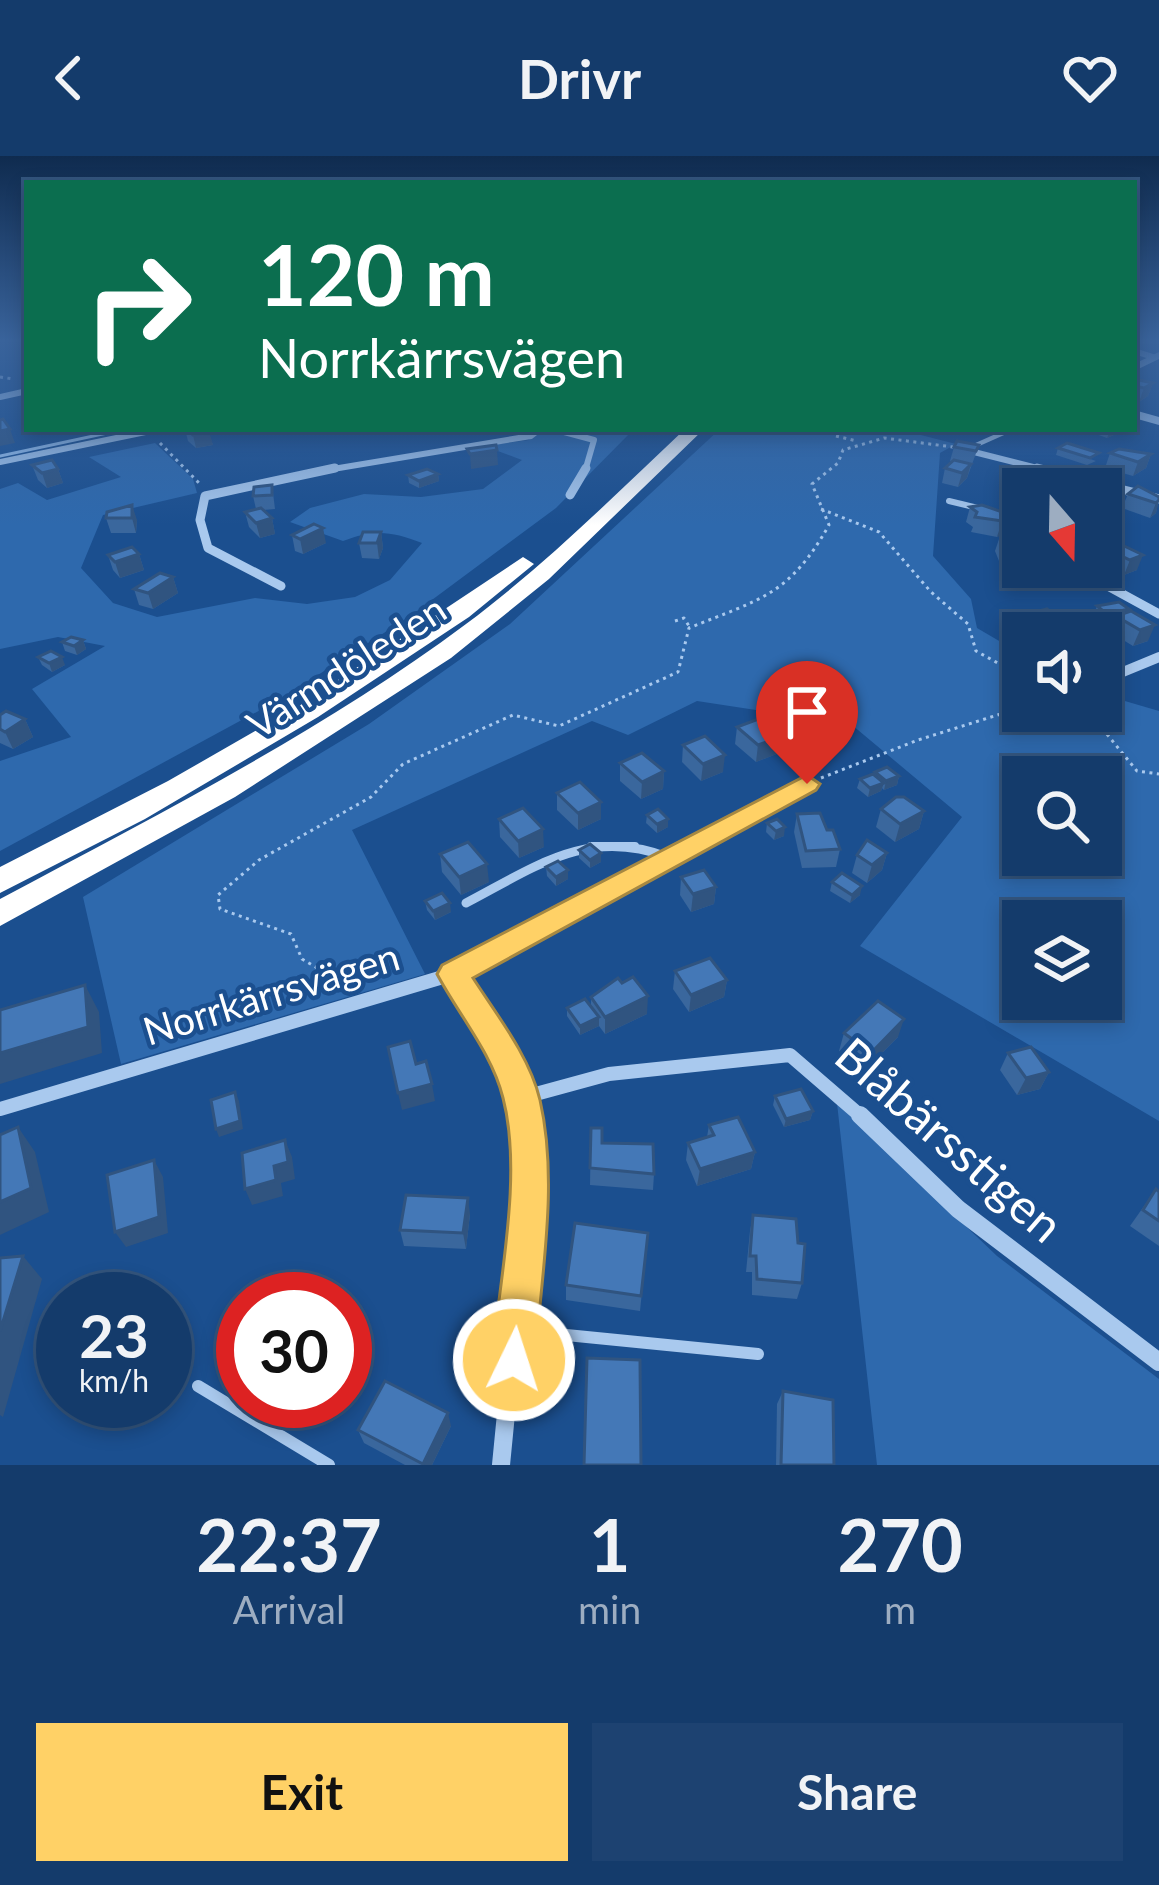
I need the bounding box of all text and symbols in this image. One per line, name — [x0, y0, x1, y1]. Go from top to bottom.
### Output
icon: back — [36, 45, 102, 111]
icon: heart — [1057, 45, 1123, 111]
text: Drivr — [518, 46, 641, 111]
text: 120 m — [258, 223, 495, 324]
icon: right — [60, 228, 216, 384]
text: Norrkärrsvägen — [258, 325, 625, 390]
north arrow — [1002, 468, 1122, 588]
map controls — [1002, 468, 1122, 1020]
street label: Värmdöleden — [238, 585, 454, 747]
button: sound — [1002, 612, 1122, 732]
pin — [756, 661, 858, 784]
icon: arrive — [774, 679, 840, 745]
button: search — [1002, 756, 1122, 876]
button: layers — [1002, 900, 1122, 1020]
street label: Norrkärrsvägen — [137, 932, 405, 1054]
street label: Blåbärsstigen — [825, 1025, 1075, 1253]
speed limit sign: 30 — [216, 1272, 372, 1428]
position arrow — [451, 1297, 577, 1423]
text: 23 — [79, 1299, 149, 1371]
text: km/h — [79, 1362, 149, 1398]
text: 22:37 — [196, 1501, 382, 1587]
text: 1 — [589, 1501, 631, 1587]
text: 270 — [837, 1501, 963, 1587]
text: Arrival — [233, 1586, 345, 1632]
text: min — [578, 1586, 641, 1632]
text: m — [884, 1586, 916, 1632]
button: Exit — [36, 1723, 568, 1861]
button: Share — [592, 1723, 1123, 1861]

